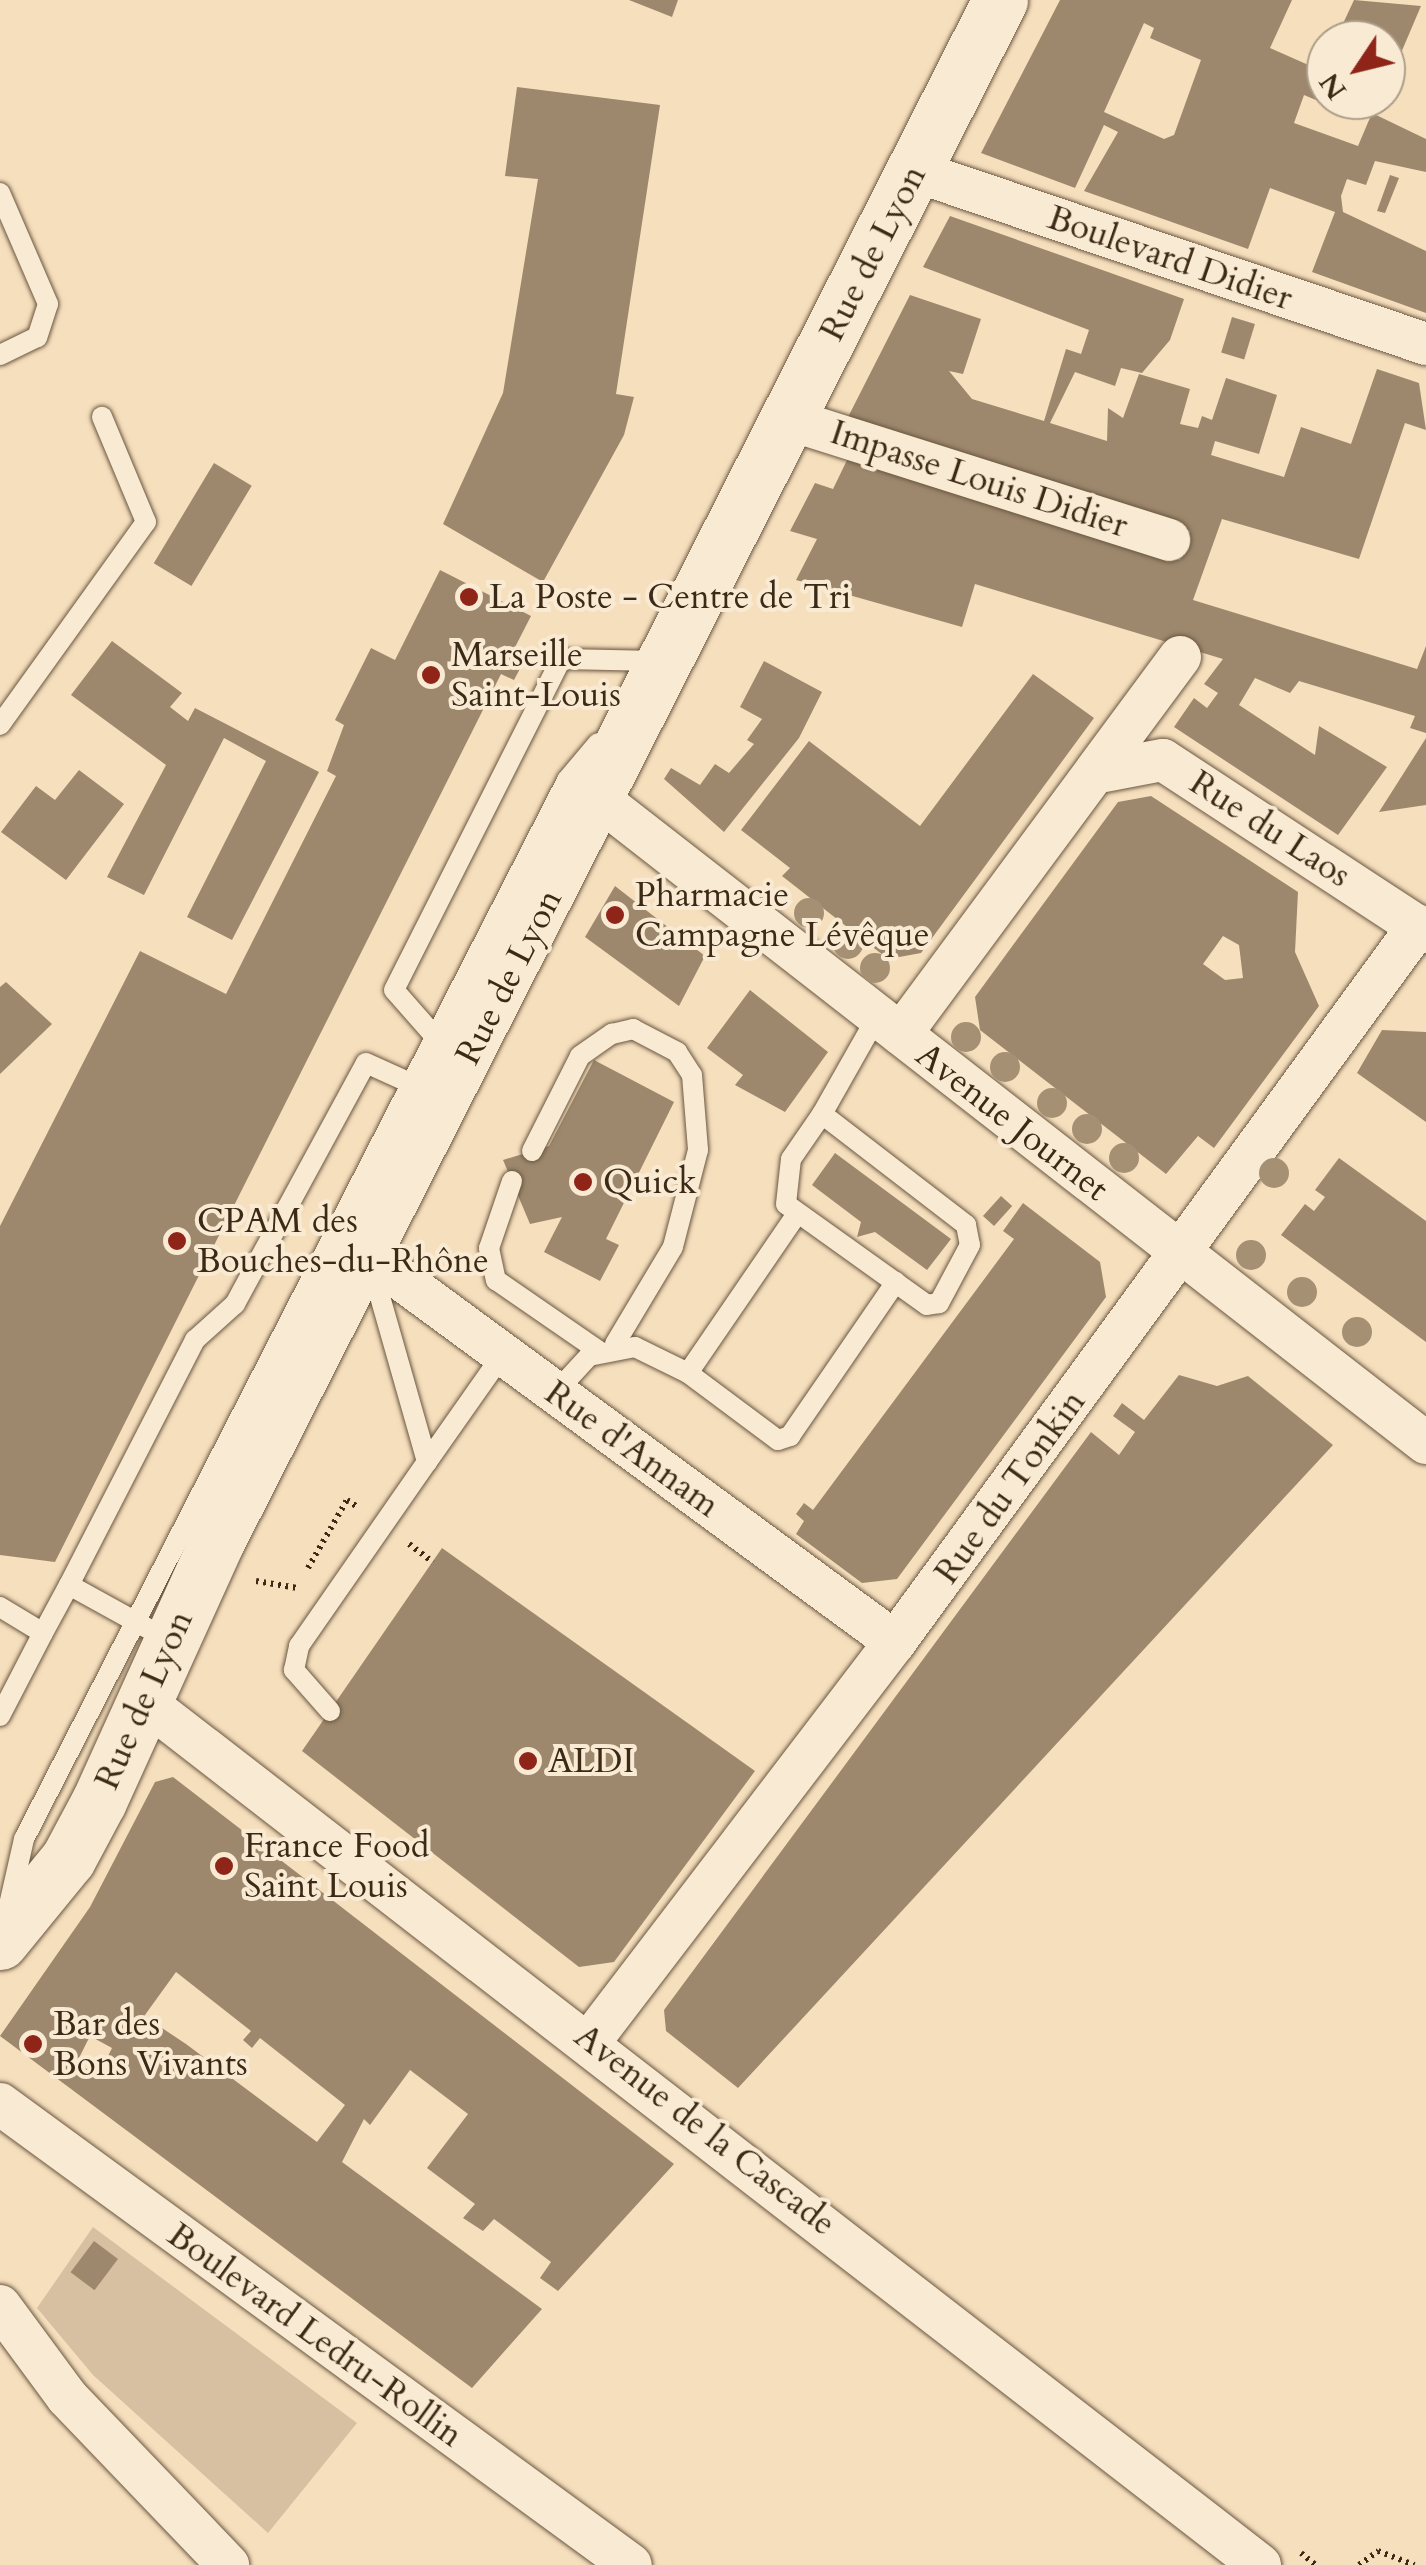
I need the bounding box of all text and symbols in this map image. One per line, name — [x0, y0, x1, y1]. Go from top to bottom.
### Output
north arrow — [1306, 20, 1406, 120]
text: N — [1311, 65, 1356, 107]
street label: Rue de Lyon — [811, 158, 935, 348]
street label: Boulevard Didier — [1042, 197, 1298, 319]
street label: Impasse Louis Didier — [825, 411, 1133, 547]
place label: La Poste - Centre de Tri — [489, 576, 851, 618]
marker: La Poste - Centre de Tri — [458, 586, 480, 608]
place label: Marseille Saint-Louis — [451, 634, 621, 716]
marker: Marseille Saint-Louis — [420, 664, 442, 686]
street label: Rue du Laos — [1182, 762, 1358, 896]
place label: Pharmacie Campagne Lévêque — [635, 874, 930, 956]
street label: Rue de Lyon — [447, 882, 571, 1072]
marker: Pharmacie Campagne Lévêque — [604, 904, 626, 926]
street label: Avenue Journet — [907, 1034, 1117, 1210]
place label: Quick — [603, 1161, 697, 1203]
marker: Quick — [572, 1171, 594, 1193]
place label: CPAM des Bouches-du-Rhône — [197, 1200, 489, 1282]
marker: CPAM des Bouches-du-Rhône — [166, 1230, 188, 1252]
street label: Rue d'Annam — [537, 1372, 727, 1526]
street label: Rue du Tonkin — [926, 1382, 1094, 1592]
street label: Rue de Lyon — [86, 1604, 202, 1796]
place label: ALDI — [548, 1740, 634, 1782]
marker: ALDI — [517, 1750, 539, 1772]
place label: France Food Saint Louis — [244, 1825, 429, 1907]
marker: France Food Saint Louis — [213, 1855, 235, 1877]
place label: Bar des Bons Vivants — [53, 2003, 248, 2085]
street label: Avenue de la Cascade — [566, 2015, 844, 2245]
marker: Bar des Bons Vivants — [22, 2033, 44, 2055]
street label: Boulevard Ledru-Rollin — [159, 2214, 471, 2456]

